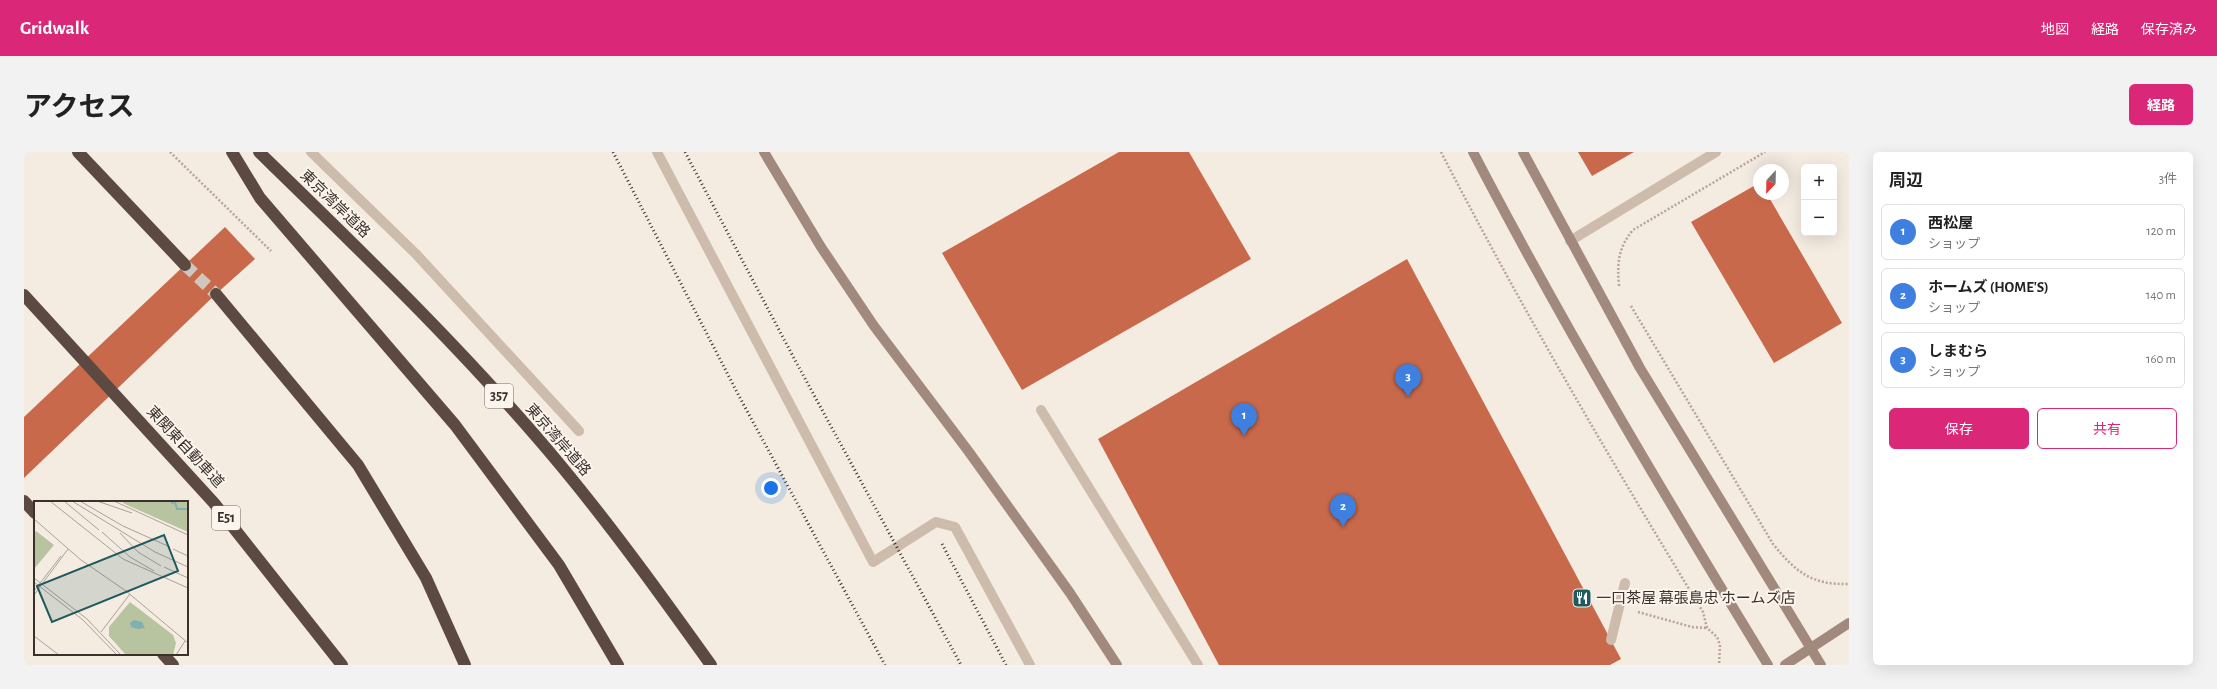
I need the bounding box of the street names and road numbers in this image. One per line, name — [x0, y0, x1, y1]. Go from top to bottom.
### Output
street label: 東京湾岸道路 — [297, 167, 373, 241]
road number: 357 — [485, 384, 513, 408]
street label: 東京湾岸道路 — [523, 400, 594, 479]
street label: 東関東自動車道 — [144, 403, 227, 491]
road number: E51 — [212, 506, 240, 530]

